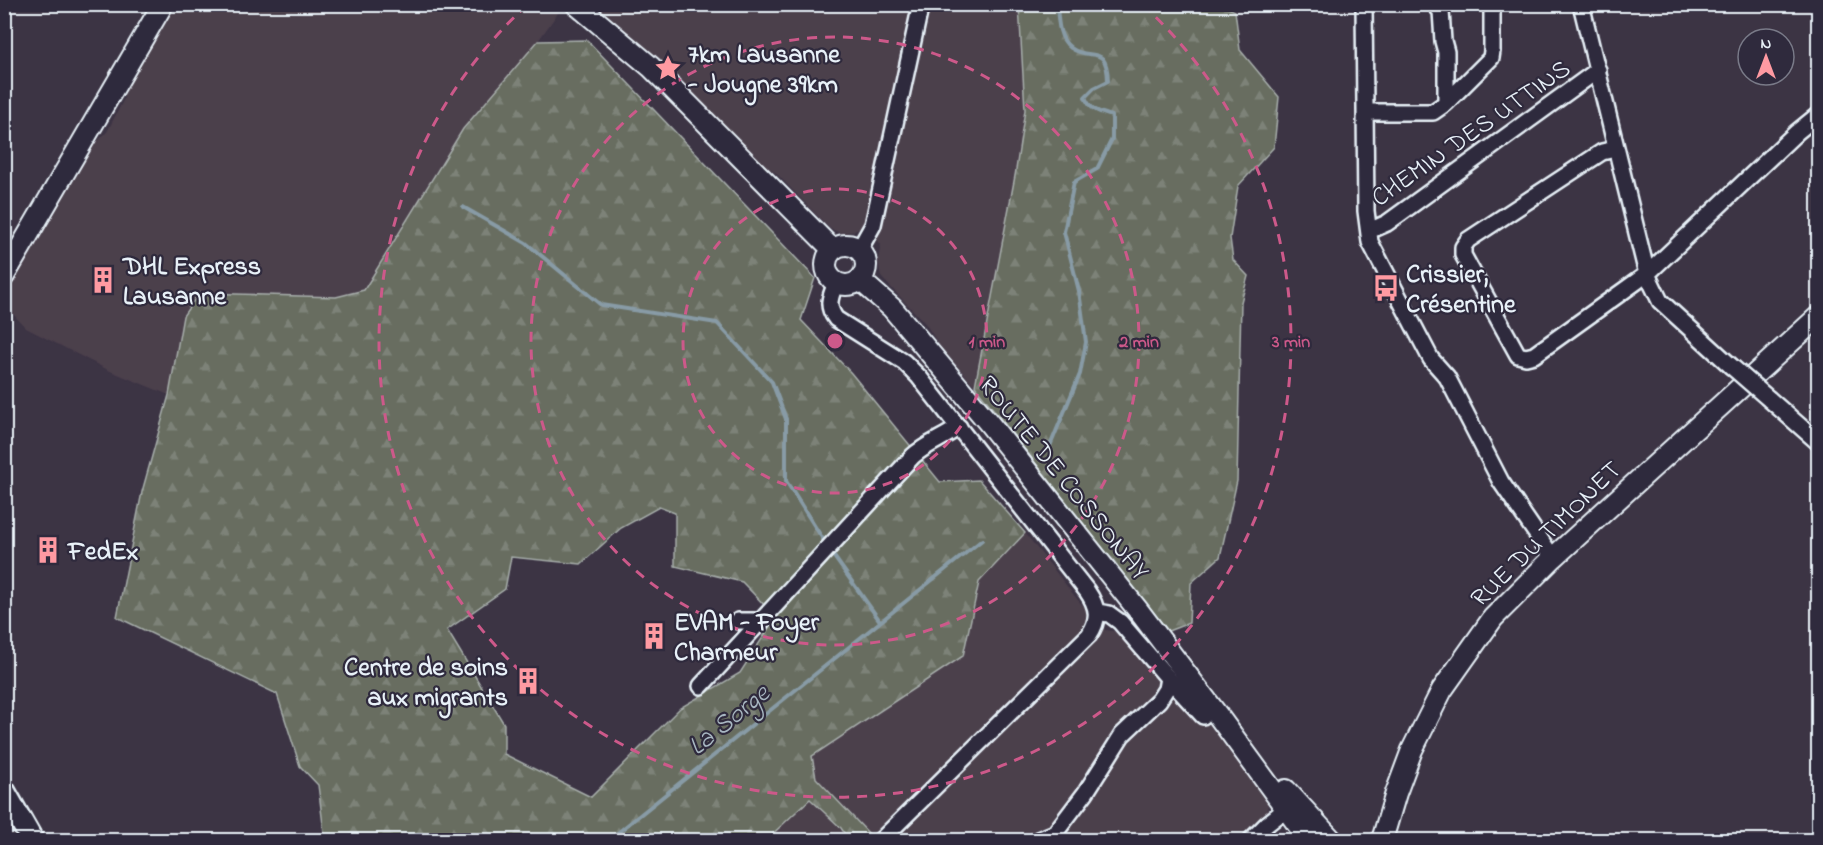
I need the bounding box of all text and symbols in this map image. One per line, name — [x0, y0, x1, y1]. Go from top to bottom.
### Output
north arrow — [1736, 27, 1796, 87]
text: N — [1761, 32, 1772, 56]
place label: 7km Lausanne - Jougne 39km — [687, 37, 841, 106]
street label: CHEMIN DES UTTINS — [1364, 51, 1579, 218]
place icon: 7km Lausanne - Jougne 39km — [653, 53, 683, 83]
place label: DHL Express Lausanne — [122, 249, 261, 317]
place label: Crissier, Crésentine — [1406, 257, 1517, 325]
building icon: DHL Express Lausanne — [88, 265, 118, 295]
bus stop icon: Crissier, Crésentine — [1371, 273, 1401, 303]
text: 1 min — [969, 330, 1005, 356]
text: 2 min — [1118, 330, 1159, 356]
text: 3 min — [1271, 330, 1310, 356]
centre of rings — [825, 331, 845, 351]
street label: ROUTE DE COSSONAY — [968, 369, 1157, 589]
street label: RUE DU TIMONET — [1463, 453, 1631, 617]
place label: FedEx — [66, 534, 139, 572]
building icon: FedEx — [33, 535, 63, 565]
place label: EVAM - Foyer Charmeur — [674, 605, 820, 673]
building icon: EVAM - Foyer Charmeur — [639, 621, 669, 651]
place label: Centre de soins aux migrants — [344, 650, 508, 719]
building icon: Centre de soins aux migrants — [513, 666, 543, 696]
water label: La Sorge — [680, 675, 781, 767]

